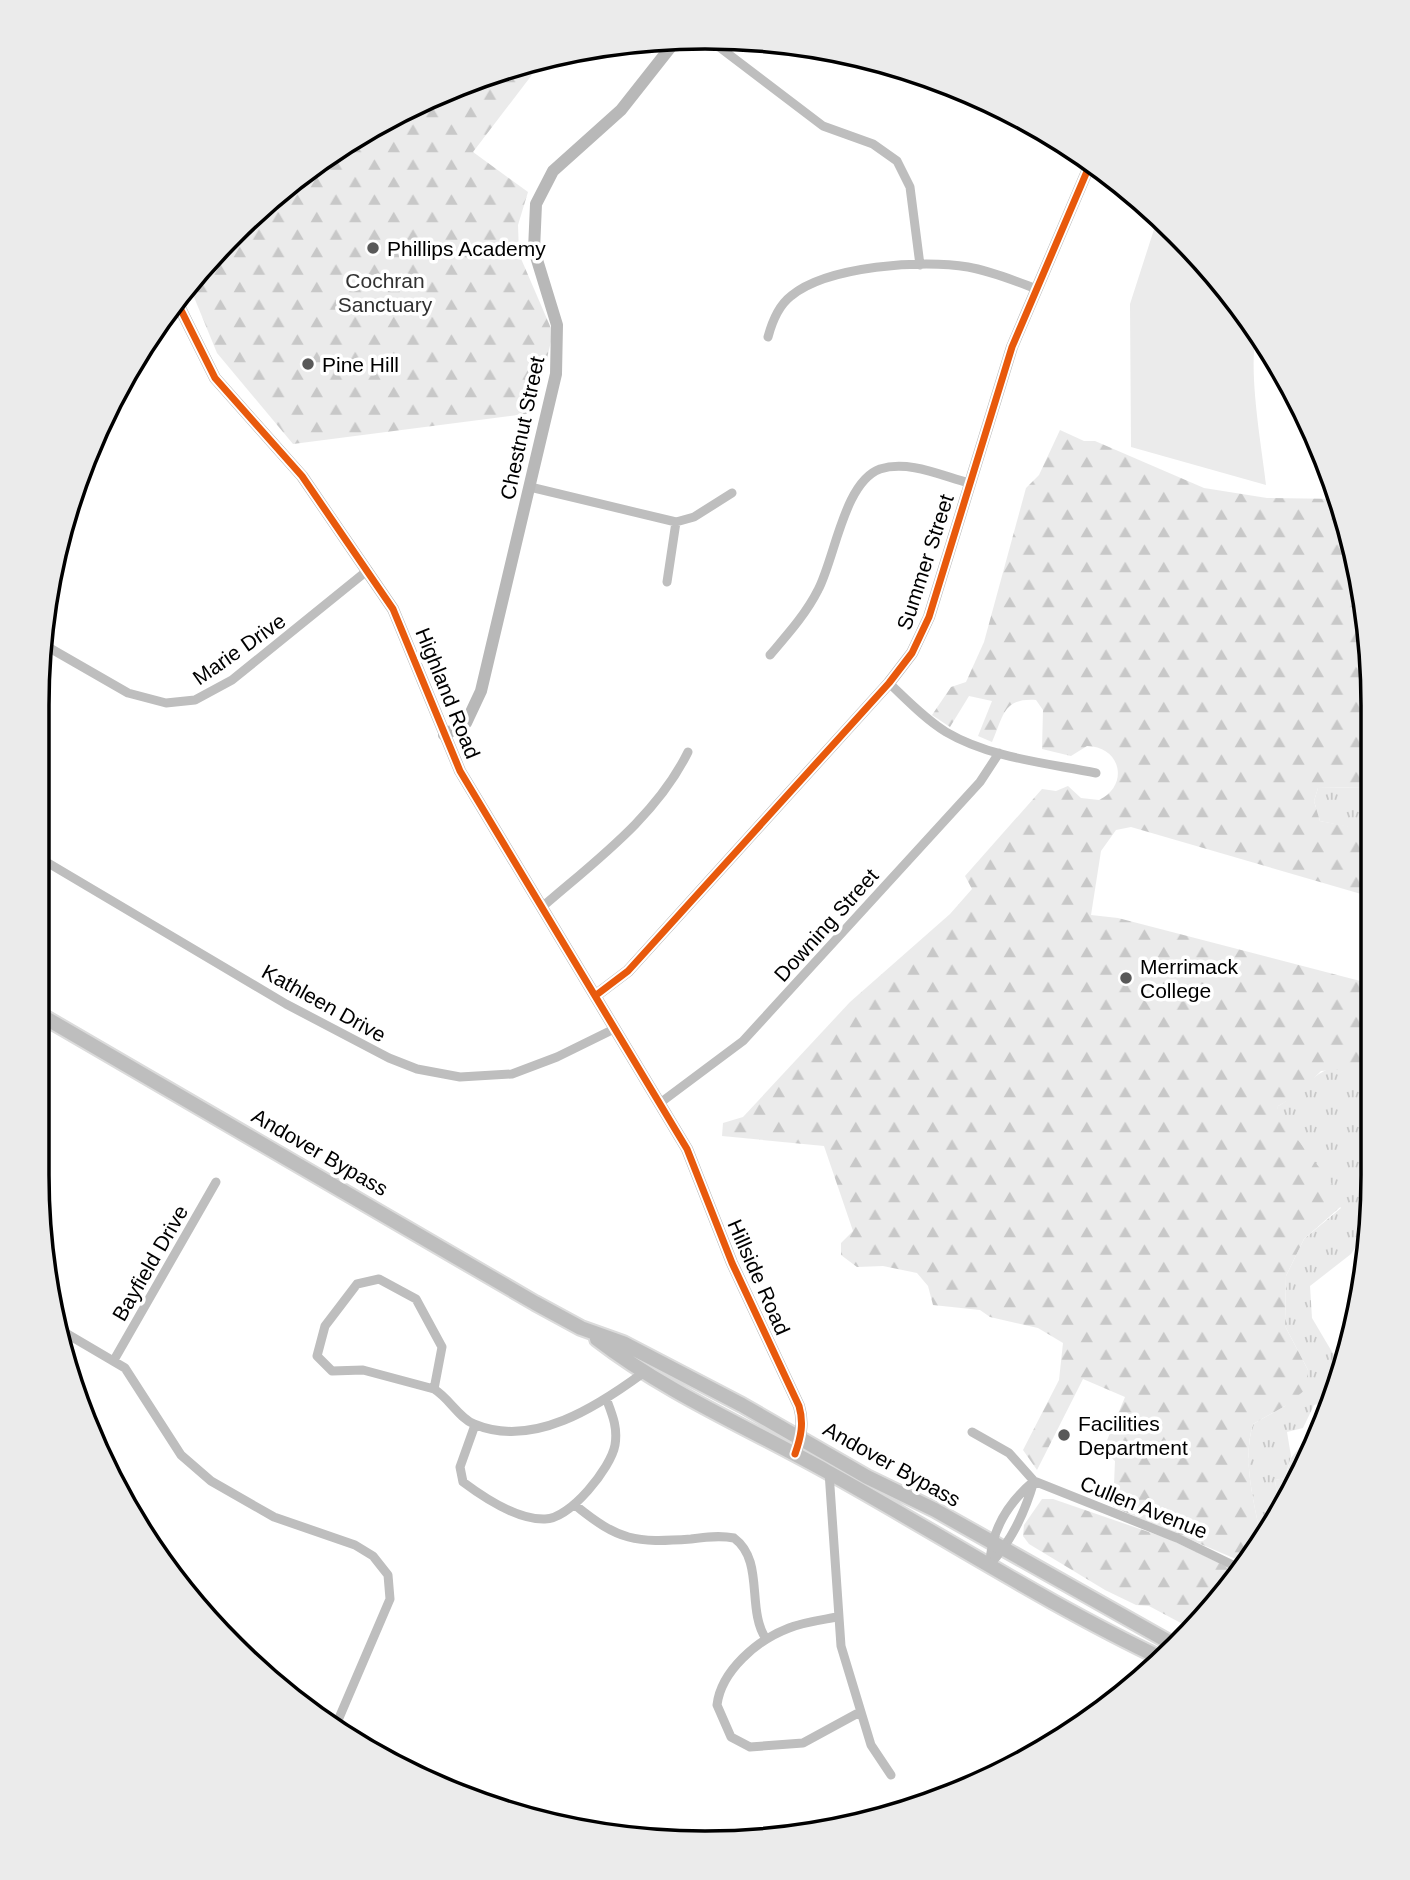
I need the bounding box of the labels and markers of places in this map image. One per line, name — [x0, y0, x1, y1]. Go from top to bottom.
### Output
place label: Phillips Academy — [387, 237, 546, 260]
marker: Phillips Academy — [365, 240, 381, 256]
place label: Pine Hill — [322, 353, 399, 376]
marker: Pine Hill — [300, 356, 316, 372]
place label: Merrimack College — [1140, 955, 1238, 1002]
marker: Merrimack College — [1118, 970, 1134, 986]
place label: Facilities Department — [1078, 1412, 1188, 1459]
marker: Facilities Department — [1056, 1427, 1072, 1443]

